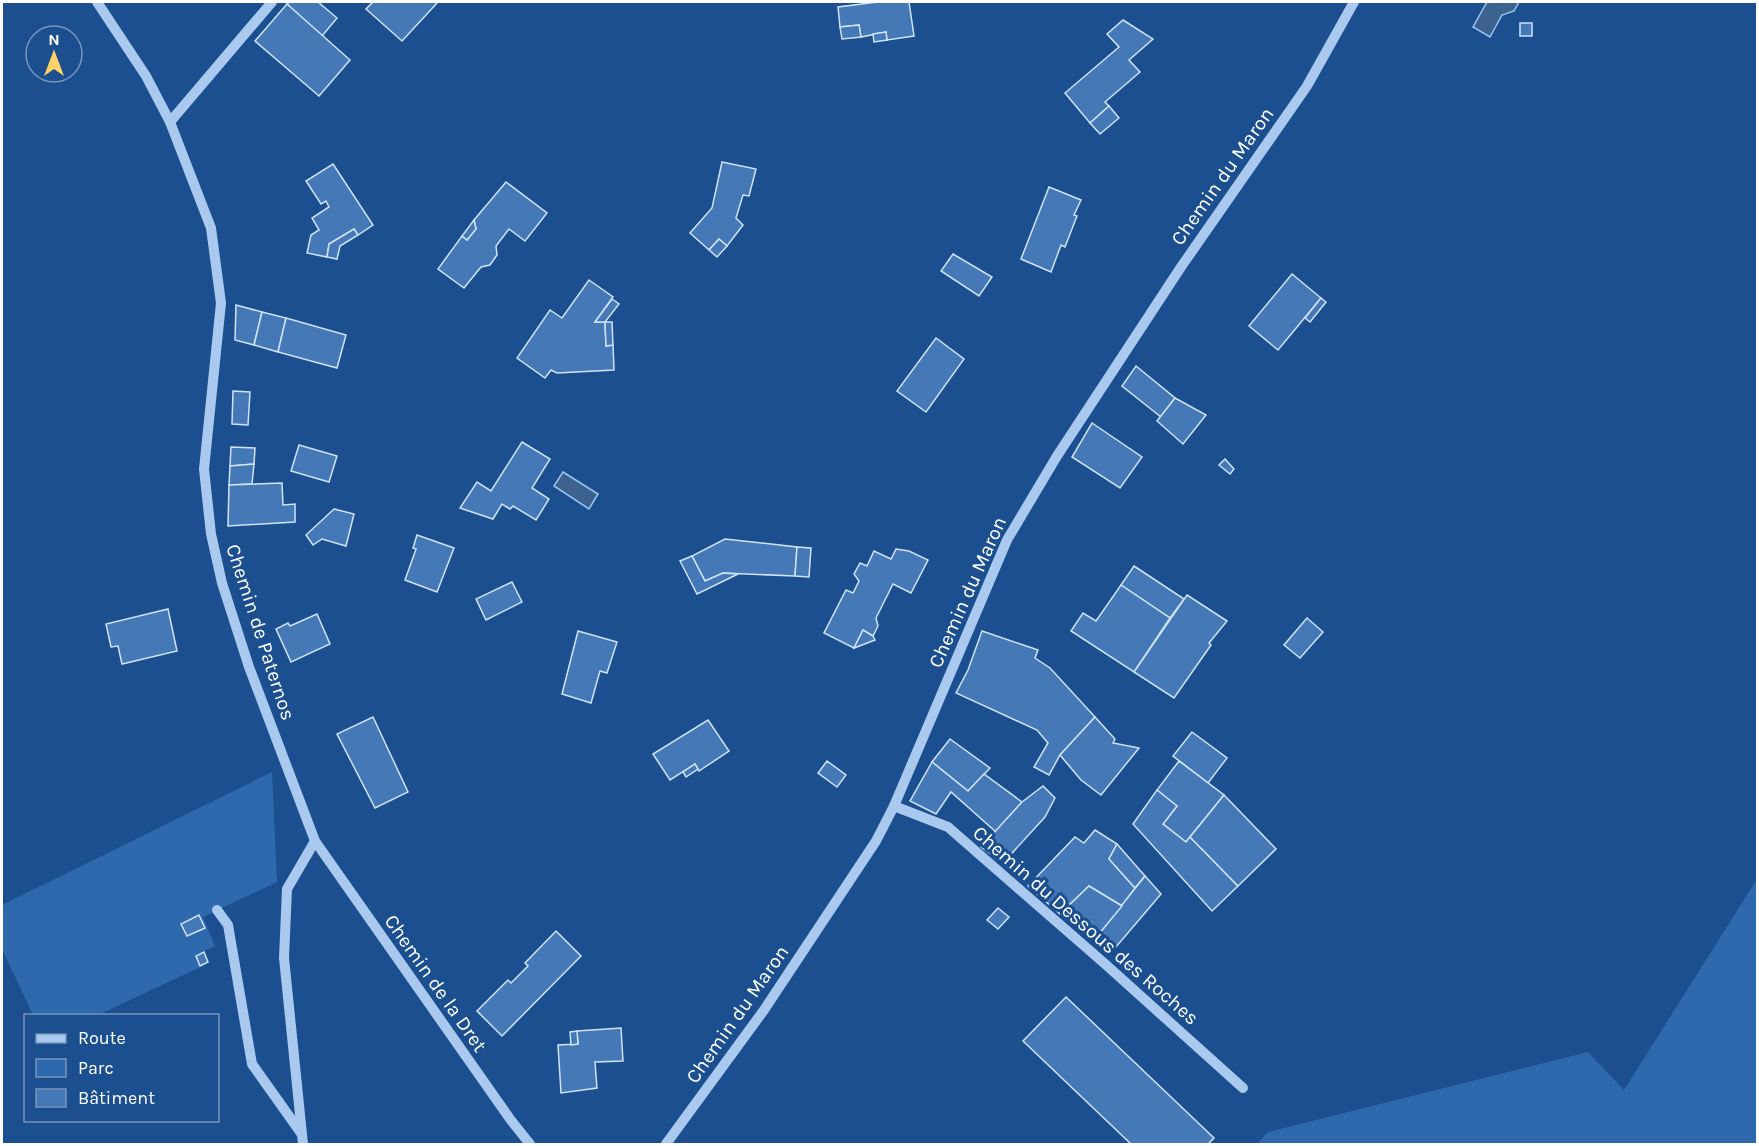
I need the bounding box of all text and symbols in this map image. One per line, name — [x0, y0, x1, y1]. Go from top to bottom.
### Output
north arrow — [24, 24, 84, 84]
text: N — [48, 30, 60, 49]
street label: Chemin du Maron — [1166, 103, 1279, 250]
street label: Chemin du Maron — [924, 513, 1011, 671]
street label: Chemin de Paternos — [221, 541, 300, 723]
street label: Chemin du Dessous des Roches — [968, 821, 1203, 1030]
street label: Chemin de la Dret — [380, 910, 492, 1057]
street label: Chemin du Maron — [681, 941, 794, 1088]
legend — [24, 1014, 219, 1122]
text: Route — [78, 1027, 126, 1049]
text: Parc — [78, 1057, 114, 1079]
text: Bâtiment — [78, 1087, 155, 1109]

